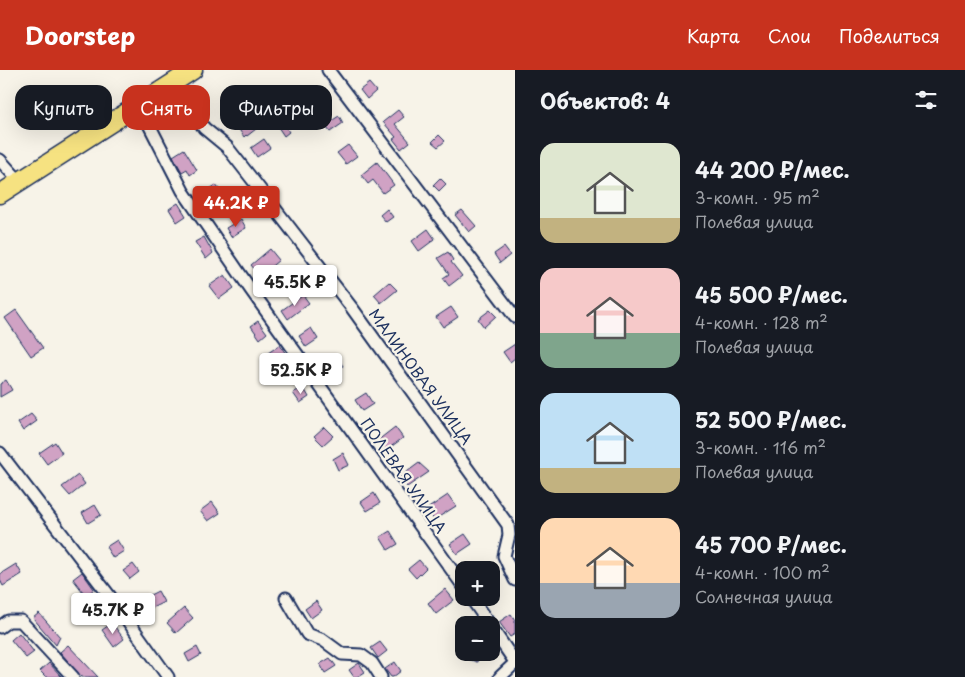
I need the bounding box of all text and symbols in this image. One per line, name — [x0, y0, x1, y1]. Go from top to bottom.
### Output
text: Doorstep — [25, 17, 135, 53]
text: Карта — [687, 22, 740, 49]
text: Слои — [768, 22, 811, 49]
text: Поделиться — [839, 22, 940, 49]
text: Объектов: 4 — [540, 84, 670, 116]
chip: Купить — [15, 85, 112, 130]
chip: Снять — [122, 85, 210, 130]
chip: Фильтры — [220, 85, 332, 130]
icon: filters — [912, 86, 940, 114]
text: 44 200 ₽/мес. — [695, 153, 850, 185]
icon: home — [580, 163, 640, 223]
text: 3-комн. · 95 m² — [695, 185, 820, 209]
pin: 44.2K ₽ — [190, 186, 282, 228]
text: 44.2K ₽ — [204, 190, 268, 214]
text: Полевая улица — [695, 209, 813, 233]
pin: 45.5K ₽ — [249, 264, 341, 307]
text: 45.5K ₽ — [264, 269, 326, 293]
text: 45 500 ₽/мес. — [695, 278, 848, 310]
icon: home — [580, 288, 640, 348]
street label: МАЛИНОВАЯ УЛИЦА — [364, 303, 479, 449]
text: 4-комн. · 128 m² — [695, 310, 828, 334]
text: Полевая улица — [695, 334, 813, 358]
pin: 52.5K ₽ — [255, 352, 347, 395]
text: 52.5K ₽ — [270, 357, 332, 381]
text: 52 500 ₽/мес. — [695, 403, 847, 435]
street label: ПОЛЕВАЯ УЛИЦА — [356, 413, 453, 538]
icon: home — [580, 413, 640, 473]
text: 3-комн. · 116 m² — [695, 435, 826, 459]
text: Полевая улица — [695, 459, 813, 483]
text: 45 700 ₽/мес. — [695, 528, 847, 560]
icon: home — [580, 538, 640, 598]
text: 4-комн. · 100 m² — [695, 560, 830, 584]
map controls — [455, 561, 500, 661]
button: + — [455, 561, 500, 606]
text: Солнечная улица — [695, 584, 833, 608]
pin: 45.7K ₽ — [67, 592, 159, 635]
text: 45.7K ₽ — [82, 597, 144, 621]
button: − — [455, 616, 500, 661]

